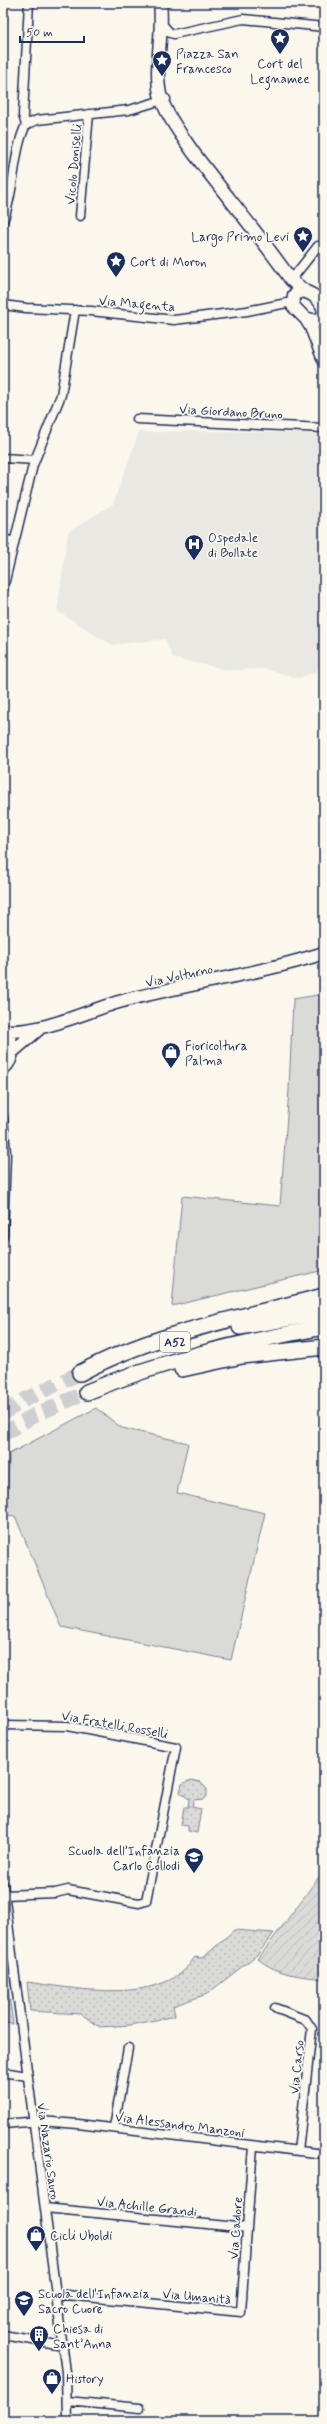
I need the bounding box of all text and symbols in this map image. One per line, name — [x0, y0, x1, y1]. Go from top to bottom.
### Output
scale bar — [20, 18, 84, 44]
text: 50 m — [26, 25, 53, 41]
place icon: Cort del Legnamee — [269, 27, 291, 55]
place label: Piazza San Francesco — [176, 46, 239, 78]
place icon: Piazza San Francesco — [151, 49, 173, 77]
place label: Cort del Legnamee — [250, 56, 310, 90]
street label: Vicolo Doniselli — [63, 123, 87, 205]
place icon: Largo Primo Levi — [292, 225, 314, 253]
place label: Largo Primo Levi — [191, 229, 289, 247]
place icon: Cort di Moron — [105, 250, 127, 278]
place label: Cort di Moron — [130, 254, 207, 271]
street label: Via Magenta — [98, 293, 176, 318]
street label: Via Giordano Bruno — [179, 401, 283, 424]
place label: Ospedale di Bollate — [208, 530, 258, 562]
hospital icon: Ospedale di Bollate — [183, 533, 205, 561]
street label: Via Volturno — [144, 961, 215, 992]
place label: Fioricoltura Palma — [185, 1038, 248, 1070]
shop icon: Fioricoltura Palma — [160, 1041, 182, 1069]
road number: A52 — [160, 1332, 190, 1352]
street label: Via Fratelli Rosselli — [60, 1708, 170, 1743]
place label: Scuola dell’Infanzia Carlo Collodi — [68, 1843, 180, 1875]
school or university icon: Scuola dell’Infanzia Carlo Collodi — [183, 1846, 205, 1874]
street label: Via Carso — [286, 2039, 309, 2095]
street label: Via Nazario Sauro — [32, 2102, 63, 2201]
street label: Via Alessandro Manzoni — [114, 2109, 246, 2142]
street label: Via Achille Grandi — [96, 2194, 198, 2221]
street label: Via Cadore — [226, 2196, 247, 2260]
shop icon: Cicli Uboldi — [25, 2224, 47, 2252]
place label: Cicli Uboldi — [50, 2228, 112, 2245]
place label: Scuola dell'Infanzia Sacro Cuore — [38, 2286, 150, 2318]
street label: Via Umanità — [162, 2286, 232, 2309]
school or university icon: Scuola dell'Infanzia Sacro Cuore — [13, 2289, 35, 2317]
place label: Chiesa di Sant’Anna — [53, 2321, 112, 2353]
building icon: Chiesa di Sant’Anna — [28, 2324, 50, 2352]
shop icon: History — [41, 2367, 63, 2395]
place label: History — [66, 2371, 104, 2388]

